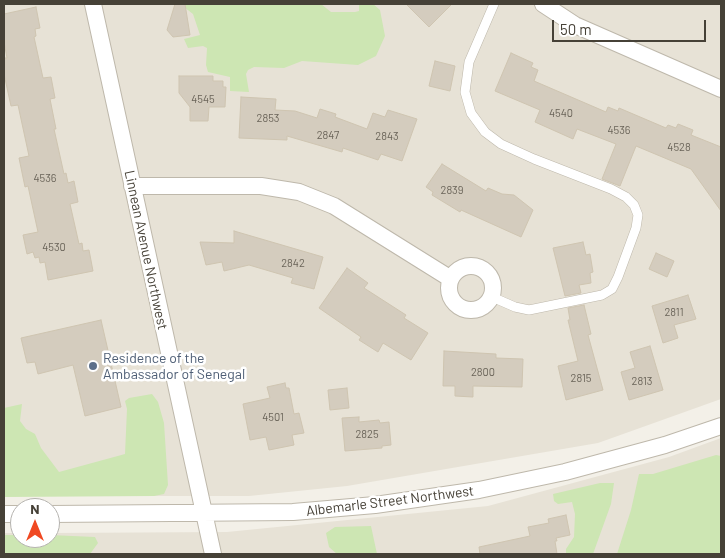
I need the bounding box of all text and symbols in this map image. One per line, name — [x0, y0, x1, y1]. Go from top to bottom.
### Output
scale bar — [555, 10, 709, 42]
text: 50 m — [560, 20, 592, 38]
house number: 4545 — [191, 92, 215, 106]
house number: 4540 — [549, 106, 573, 120]
house number: 2853 — [257, 111, 279, 125]
house number: 4536 — [607, 123, 631, 137]
house number: 2847 — [317, 128, 339, 142]
house number: 2843 — [375, 129, 399, 143]
house number: 4528 — [667, 140, 691, 154]
street label: Linnean Avenue Northwest — [121, 169, 171, 331]
house number: 4536 — [33, 171, 57, 185]
house number: 2839 — [440, 183, 464, 197]
house number: 4530 — [42, 240, 66, 254]
house number: 2842 — [281, 256, 305, 270]
house number: 2811 — [664, 305, 684, 319]
place label: Residence of the Ambassador of Senegal — [103, 350, 245, 382]
marker: Residence of the Ambassador of Senegal — [87, 360, 99, 372]
house number: 2800 — [471, 365, 495, 379]
house number: 2815 — [571, 371, 591, 385]
house number: 2813 — [632, 374, 652, 388]
house number: 4501 — [262, 410, 284, 424]
house number: 2825 — [355, 427, 379, 441]
street label: Albemarle Street Northwest — [305, 482, 475, 520]
north arrow — [10, 498, 60, 548]
text: N — [30, 500, 40, 517]

